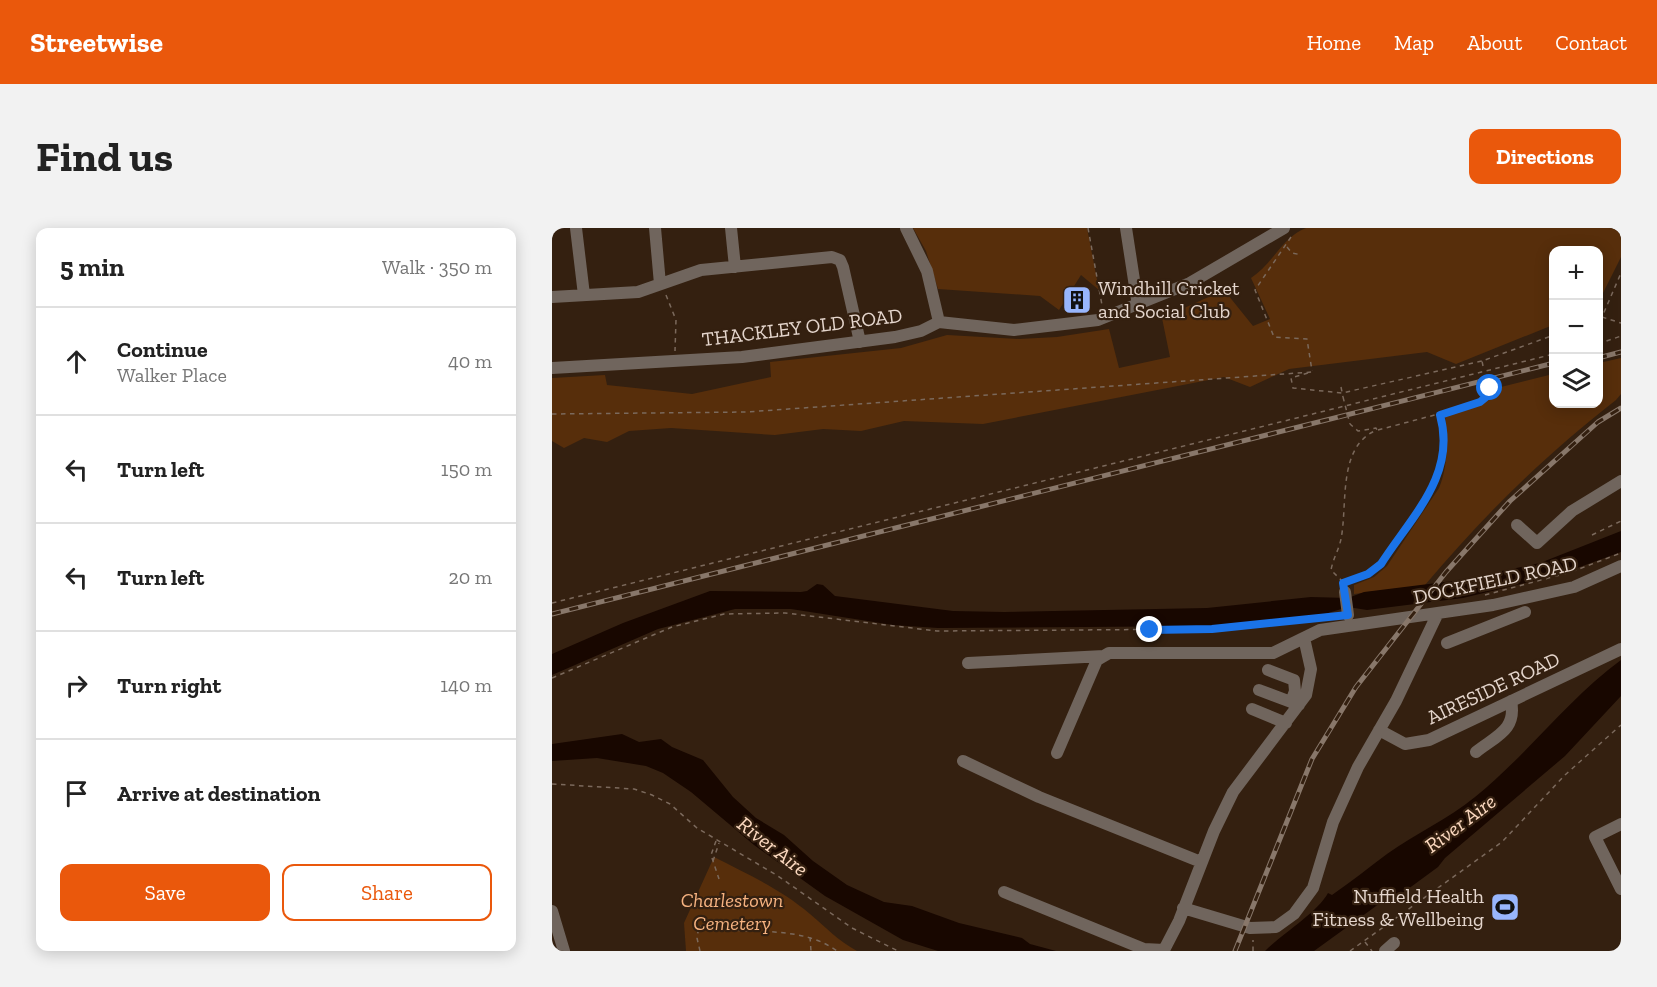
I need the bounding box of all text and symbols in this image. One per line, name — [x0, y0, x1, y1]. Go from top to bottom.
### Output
text: Streetwise — [30, 26, 163, 59]
text: Home — [1307, 30, 1361, 55]
text: Map — [1394, 30, 1434, 55]
text: About — [1467, 30, 1522, 55]
text: Contact — [1555, 30, 1627, 55]
button: Directions — [1469, 129, 1621, 184]
text: Find us — [36, 131, 173, 182]
map controls — [1549, 246, 1603, 408]
button: + — [1549, 246, 1603, 300]
text: 5 min — [60, 251, 124, 283]
text: Walk · 350 m — [382, 255, 492, 279]
place label: Windhill Cricket and Social Club — [1098, 276, 1240, 323]
building icon: Windhill Cricket and Social Club — [1061, 284, 1093, 316]
button: − — [1549, 300, 1603, 354]
street label: THACKLEY OLD ROAD — [700, 303, 904, 351]
text: Continue — [117, 336, 208, 363]
icon: ahead — [60, 345, 93, 378]
text: 40 m — [448, 349, 492, 373]
button: layers — [1549, 354, 1603, 408]
text: Walker Place — [117, 363, 227, 387]
route start — [1476, 374, 1502, 400]
icon: left — [60, 453, 93, 486]
text: Turn left — [117, 456, 204, 483]
text: 150 m — [441, 457, 492, 481]
street label: DOCKFIELD ROAD — [1411, 551, 1579, 609]
icon: left — [60, 561, 93, 594]
text: Turn left — [117, 564, 204, 591]
text: 20 m — [448, 565, 492, 589]
route end — [1136, 616, 1162, 642]
street label: AIRESIDE ROAD — [1423, 647, 1563, 729]
icon: right — [60, 669, 93, 702]
text: Turn right — [117, 672, 221, 699]
text: 140 m — [440, 673, 492, 697]
icon: arrive — [60, 777, 93, 810]
text: Arrive at destination — [117, 780, 320, 807]
water label: River Aire — [1419, 788, 1501, 858]
water label: River Aire — [733, 811, 813, 881]
button: Save — [60, 864, 270, 921]
button: Share — [282, 864, 492, 921]
place label: Nuffield Health Fitness & Wellbeing — [1313, 884, 1485, 931]
park label: Charlestown Cemetery — [681, 888, 783, 935]
sports icon: Nuffield Health Fitness & Wellbeing — [1489, 891, 1521, 923]

